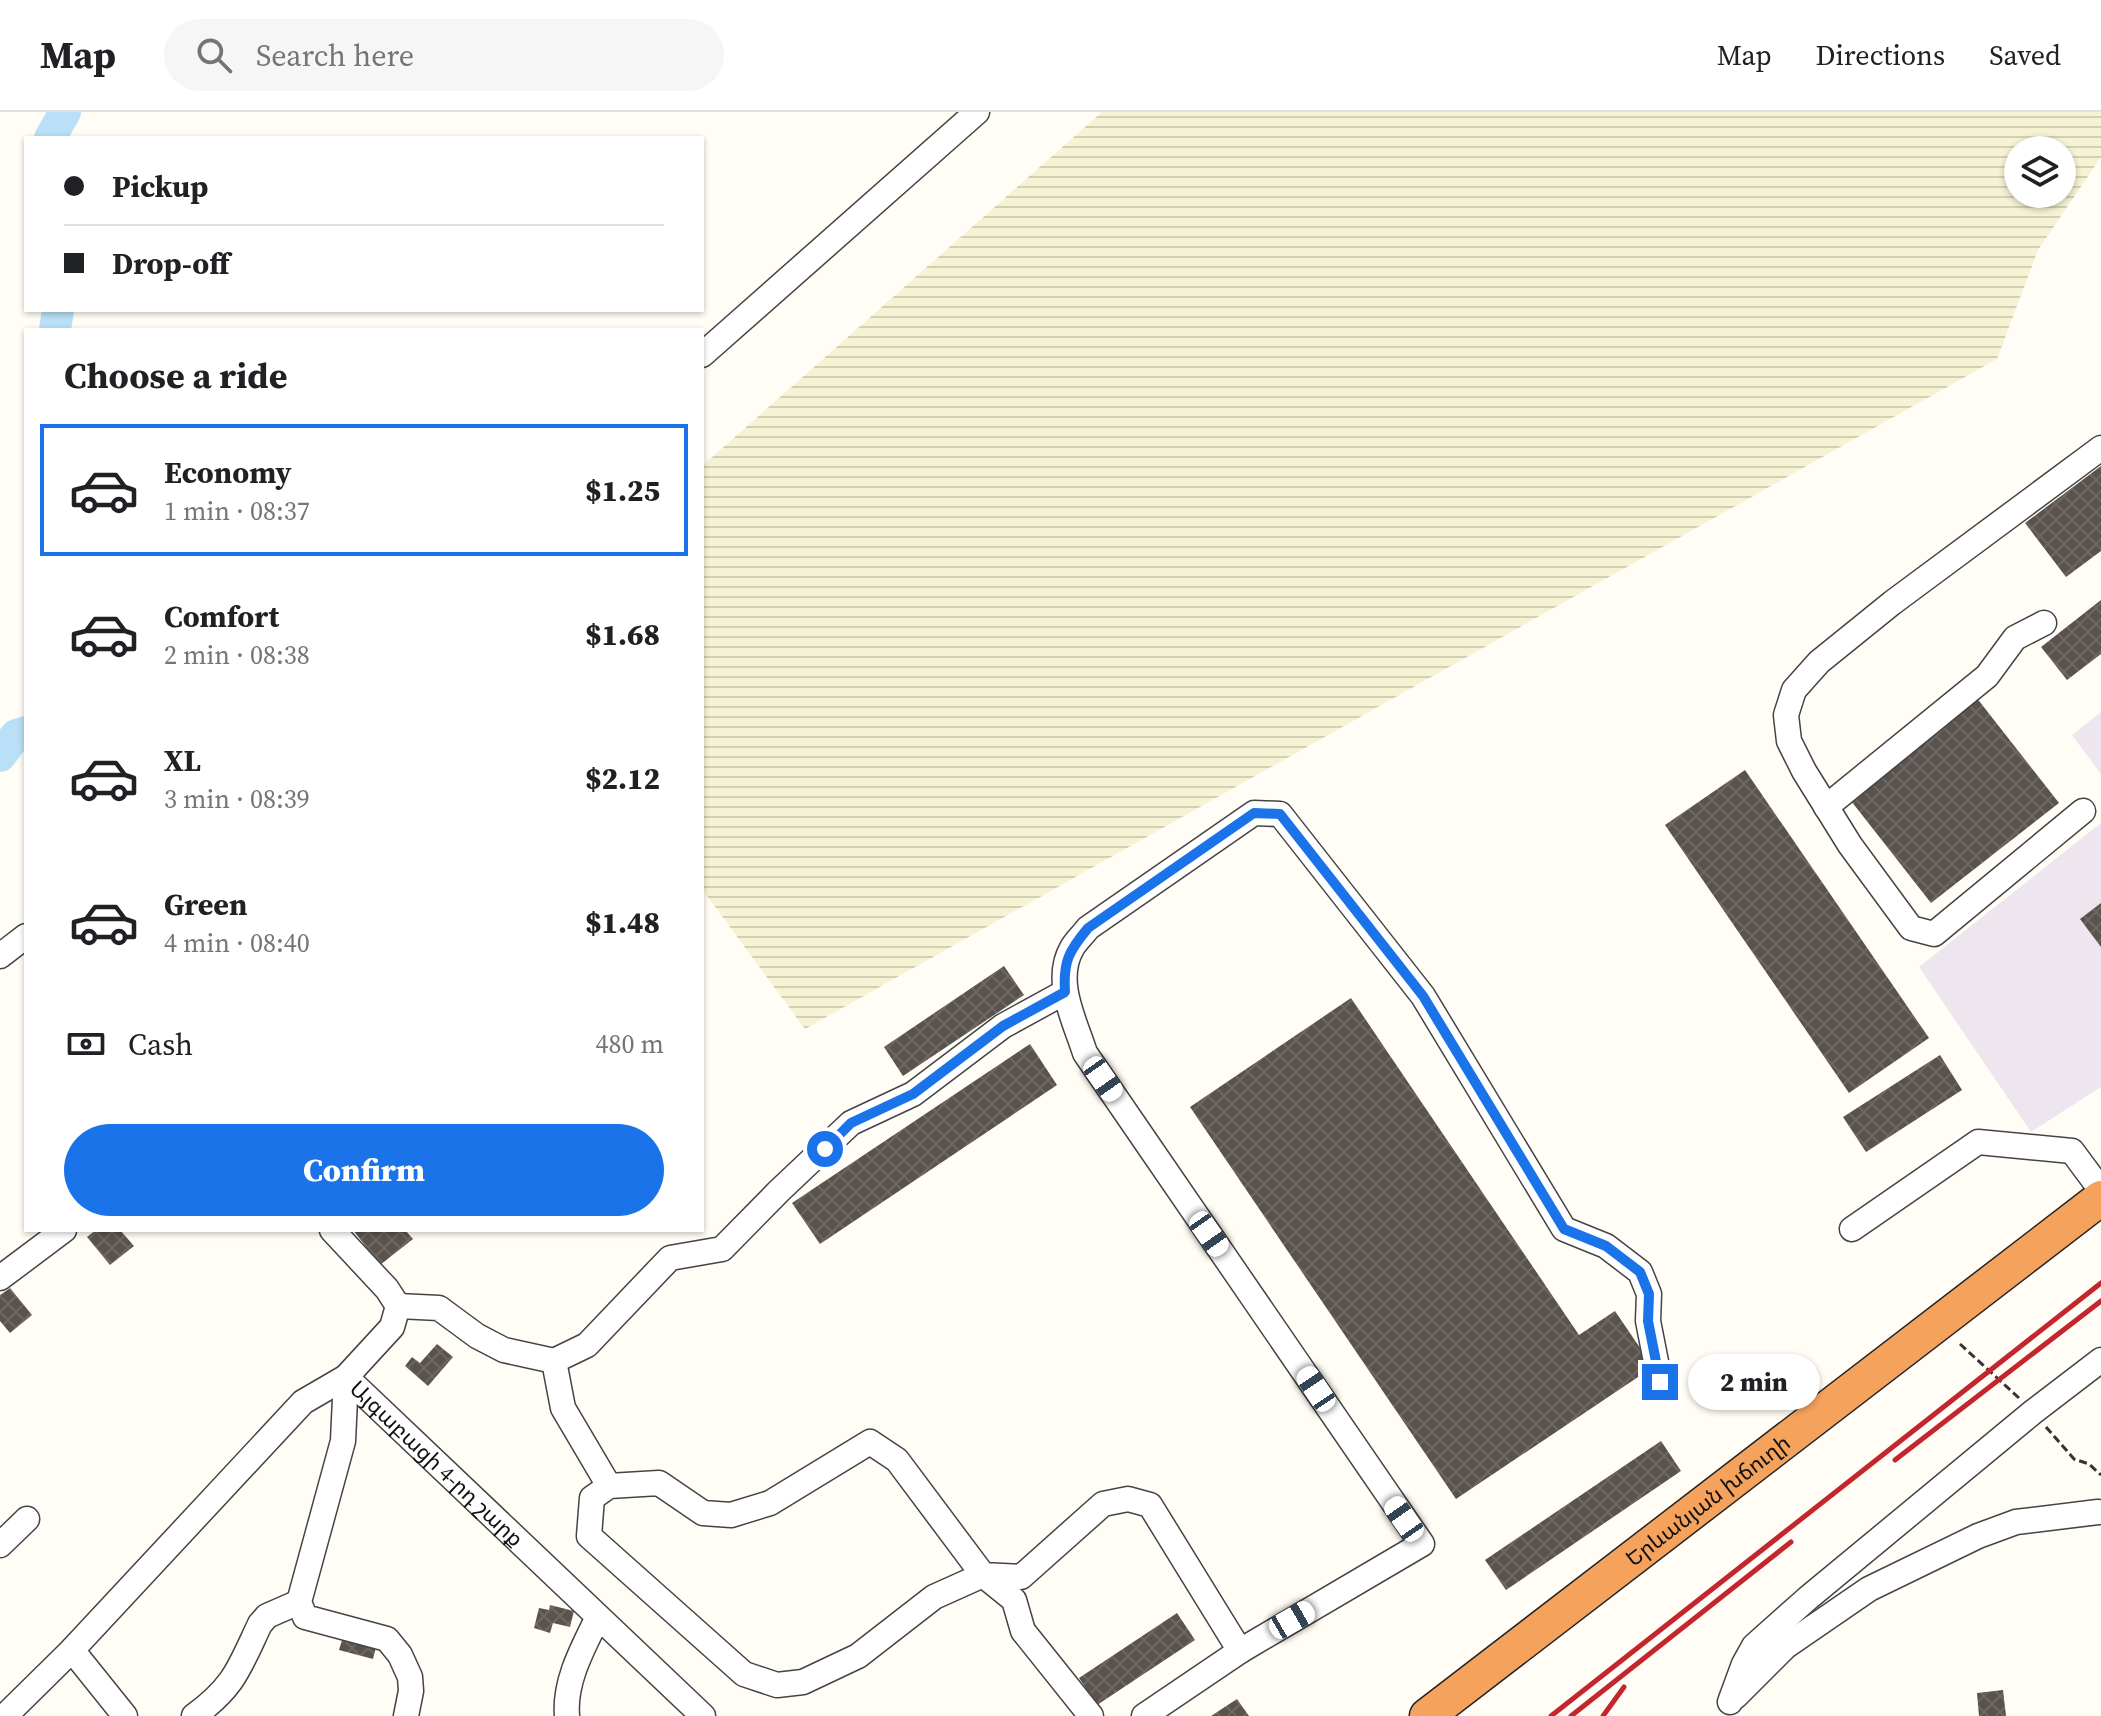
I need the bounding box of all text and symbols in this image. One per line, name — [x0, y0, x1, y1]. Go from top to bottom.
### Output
search box — [164, 19, 724, 91]
text: Map — [40, 29, 116, 81]
icon: search — [192, 33, 236, 77]
text: Search here — [256, 35, 414, 76]
text: Map — [1717, 36, 1772, 74]
text: Directions — [1816, 36, 1945, 74]
text: Saved — [1989, 36, 2061, 74]
map controls — [2004, 136, 2076, 208]
button: layers — [2004, 136, 2076, 208]
text: Pickup — [112, 166, 208, 207]
text: Drop-off — [112, 243, 230, 284]
text: Choose a ride — [64, 351, 287, 400]
text: Economy — [164, 452, 292, 493]
icon: car — [68, 454, 140, 526]
text: $1.25 — [585, 470, 660, 511]
text: 1 min · 08:37 — [164, 493, 310, 529]
text: Comfort — [164, 596, 279, 637]
icon: car — [68, 598, 140, 670]
text: $1.68 — [585, 614, 660, 655]
text: 2 min · 08:38 — [164, 637, 310, 673]
text: XL — [164, 740, 201, 781]
icon: car — [68, 742, 140, 814]
text: $2.12 — [585, 758, 660, 799]
text: 3 min · 08:39 — [164, 781, 310, 817]
text: Green — [164, 884, 247, 925]
icon: car — [68, 886, 140, 958]
text: $1.48 — [585, 902, 660, 943]
text: 4 min · 08:40 — [164, 925, 310, 961]
icon: cash — [64, 1022, 108, 1066]
text: Cash — [128, 1024, 193, 1065]
text: 480 m — [596, 1026, 664, 1062]
car — [1079, 1052, 1127, 1106]
button: Confirm — [64, 1124, 664, 1216]
route start — [807, 1131, 843, 1167]
car — [1185, 1207, 1233, 1261]
callout: 2 min — [1688, 1354, 1820, 1410]
car — [1293, 1362, 1339, 1416]
route end — [1642, 1364, 1678, 1400]
text: 2 min — [1720, 1364, 1788, 1400]
street label: Այգաբացի 4-րդ շարք — [343, 1373, 530, 1553]
street label: Երևանյան խճուղի — [1619, 1427, 1796, 1573]
car — [1380, 1492, 1428, 1546]
car — [1265, 1598, 1319, 1642]

